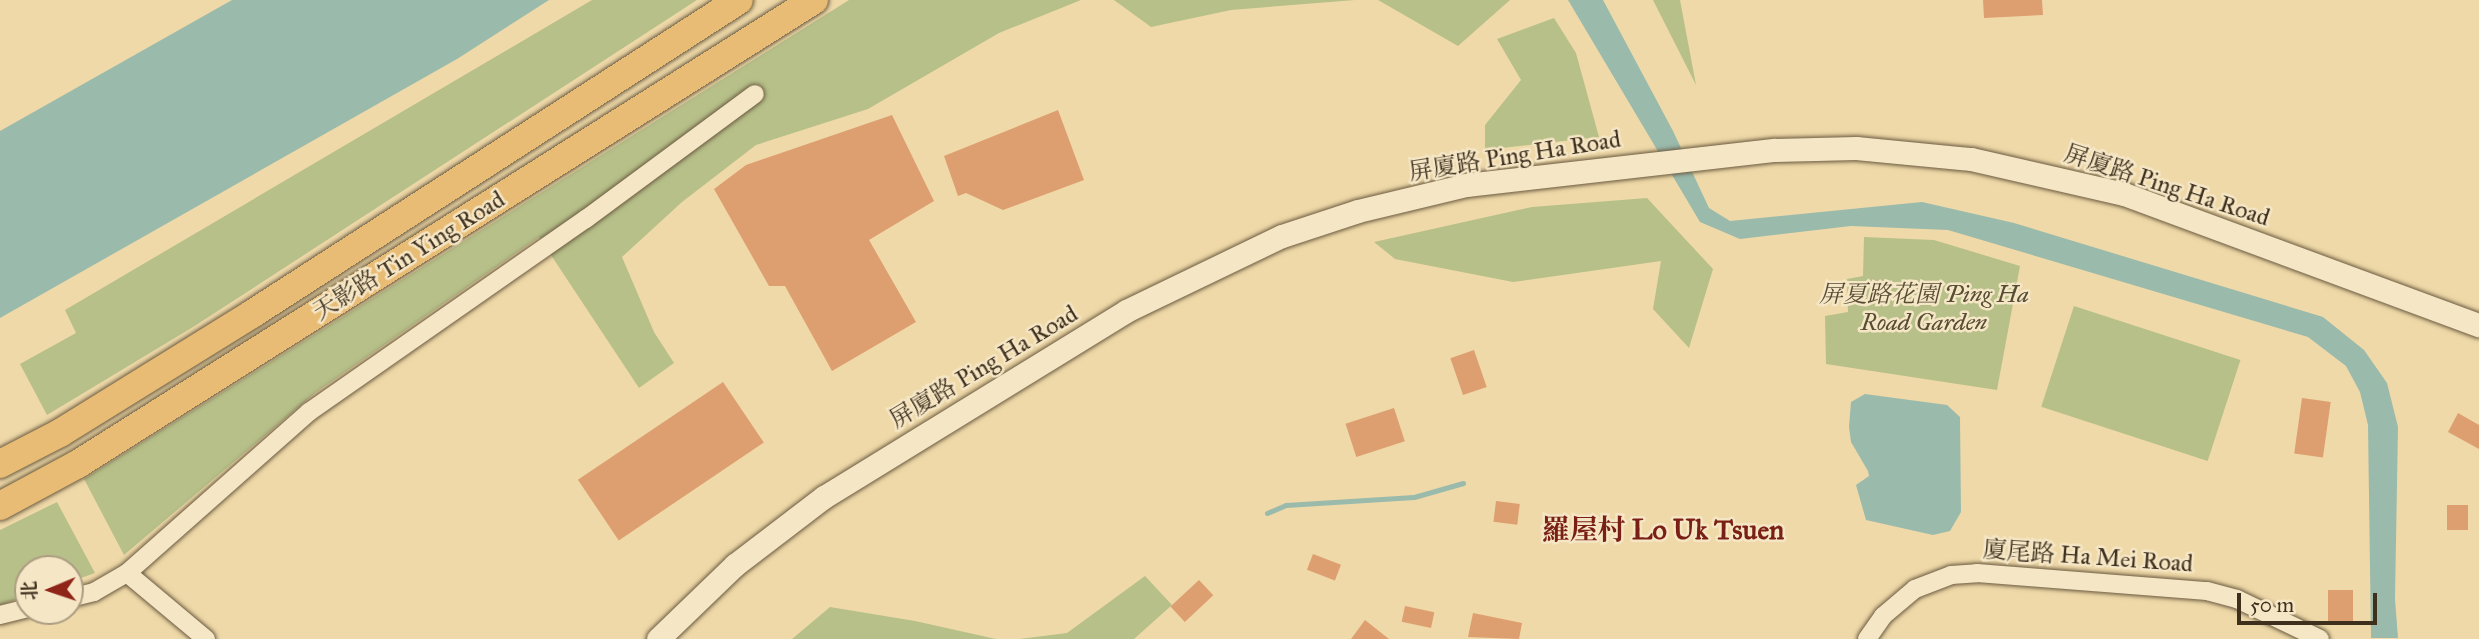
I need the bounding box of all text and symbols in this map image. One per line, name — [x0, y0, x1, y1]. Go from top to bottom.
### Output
street label: 屏廈路 Ping Ha Road — [1407, 125, 1623, 187]
street label: 屏廈路 Ping Ha Road — [2061, 139, 2273, 233]
street label: 天影路 Tin Ying Road — [308, 185, 510, 327]
park label: 屏夏路花園 Ping Ha Road Garden — [1819, 281, 2029, 337]
street label: 屏廈路 Ping Ha Road — [885, 300, 1083, 434]
district label: 羅屋村 Lo Uk Tsuen — [1542, 513, 1784, 547]
street label: 廈尾路 Ha Mei Road — [1982, 535, 2194, 579]
north arrow — [14, 555, 84, 625]
scale bar — [2241, 580, 2381, 624]
text: 北 — [18, 581, 41, 601]
text: 50 m — [2250, 592, 2294, 618]

